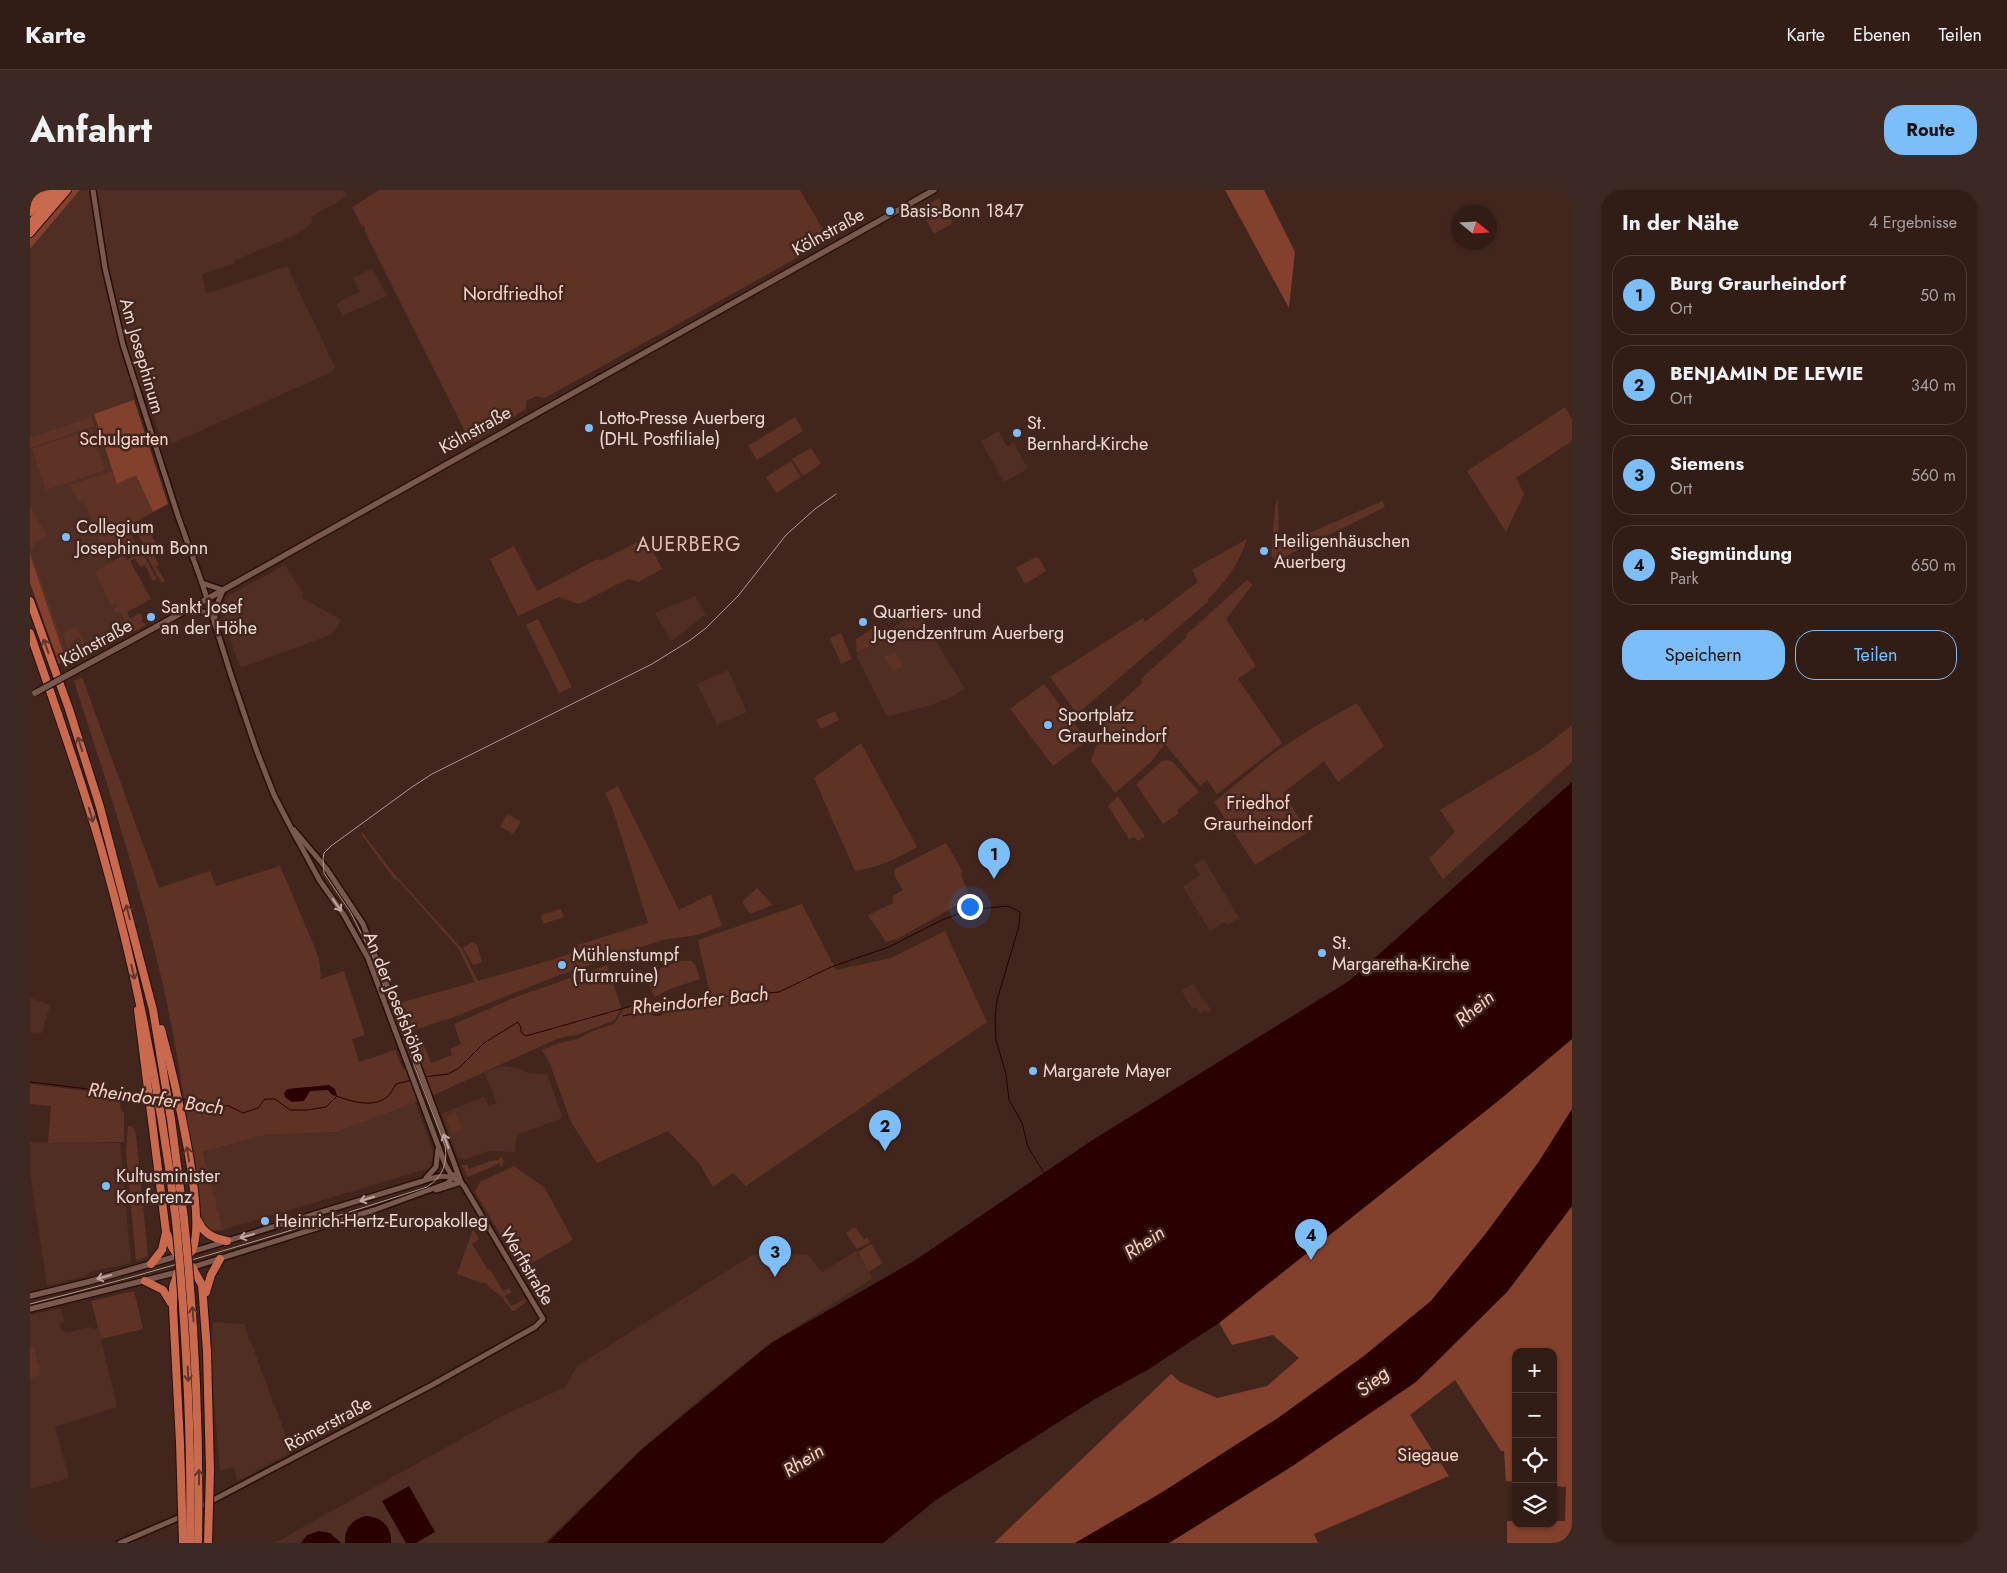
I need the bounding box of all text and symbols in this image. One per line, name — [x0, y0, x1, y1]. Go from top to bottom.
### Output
text: Karte — [25, 17, 86, 52]
text: Karte — [1786, 22, 1825, 48]
text: Ebenen — [1853, 22, 1911, 48]
text: Teilen — [1939, 22, 1982, 48]
text: Anfahrt — [30, 105, 152, 155]
button: Route — [1884, 105, 1977, 155]
place label: Basis-Bonn 1847 — [900, 198, 1024, 224]
street label: Kölnstraße — [787, 202, 869, 262]
marker: Basis-Bonn 1847 — [884, 205, 896, 217]
north arrow — [1452, 205, 1497, 250]
text: In der Nähe — [1622, 208, 1739, 238]
text: 4 Ergebnisse — [1869, 211, 1957, 234]
text: Burg Graurheindorf — [1670, 270, 1846, 297]
park label: Nordfriedhof — [463, 281, 564, 307]
text: 1 — [1635, 284, 1643, 307]
text: 50 m — [1920, 284, 1956, 307]
street label: Am Josephinum — [113, 295, 171, 417]
text: Ort — [1670, 297, 1692, 320]
text: BENJAMIN DE LEWIE — [1670, 360, 1864, 387]
text: 2 — [1634, 374, 1644, 397]
text: 340 m — [1911, 374, 1956, 397]
text: Ort — [1670, 387, 1692, 410]
street label: Kölnstraße — [434, 400, 516, 460]
place label: Lotto-Presse Auerberg (DHL Postfiliale) — [599, 405, 765, 452]
place label: St. Bernhard-Kirche — [1027, 410, 1148, 457]
marker: Lotto-Presse Auerberg (DHL Postfiliale) — [583, 422, 595, 434]
park label: Schulgarten — [79, 426, 169, 452]
marker: St. Bernhard-Kirche — [1011, 427, 1023, 439]
text: Siemens — [1670, 450, 1744, 477]
text: 3 — [1634, 464, 1644, 487]
text: 560 m — [1911, 464, 1956, 487]
text: Ort — [1670, 477, 1692, 500]
place label: Collegium Josephinum Bonn — [74, 514, 208, 561]
place label: Heiligenhäuschen Auerberg — [1274, 528, 1410, 575]
district label: AUERBERG — [637, 530, 741, 559]
marker: Collegium Josephinum Bonn — [60, 531, 72, 543]
text: Siegmündung — [1670, 540, 1792, 567]
marker: Heiligenhäuschen Auerberg — [1258, 545, 1270, 557]
text: 4 — [1633, 554, 1645, 577]
text: 650 m — [1911, 554, 1956, 577]
text: Park — [1670, 567, 1699, 590]
place label: Sankt Josef an der Höhe — [161, 594, 257, 641]
place label: Quartiers- und Jugendzentrum Auerberg — [871, 599, 1064, 646]
marker: Sankt Josef an der Höhe — [145, 611, 157, 623]
street label: Kölnstraße — [55, 613, 137, 673]
marker: Quartiers- und Jugendzentrum Auerberg — [857, 616, 869, 628]
button: Speichern — [1622, 630, 1785, 680]
button: Teilen — [1795, 630, 1957, 680]
one-way arrow — [41, 639, 50, 654]
place label: Sportplatz Graurheindorf — [1058, 702, 1168, 749]
marker: Sportplatz Graurheindorf — [1042, 719, 1054, 731]
one-way arrow — [75, 736, 85, 752]
park label: Friedhof Graurheindorf — [1204, 790, 1313, 837]
one-way arrow — [87, 807, 97, 823]
pin: 1 — [978, 838, 1010, 879]
your location — [957, 894, 983, 920]
one-way arrow — [332, 898, 342, 912]
one-way arrow — [123, 904, 132, 920]
street label: An der Josefshöhe — [357, 928, 433, 1066]
place label: St. Margaretha-Kirche — [1332, 930, 1470, 977]
place label: Mühlenstumpf (Turmruine) — [572, 942, 680, 989]
marker: St. Margaretha-Kirche — [1316, 947, 1328, 959]
marker: Mühlenstumpf (Turmruine) — [556, 959, 568, 971]
one-way arrow — [129, 963, 138, 979]
water label: Rheindorfer Bach — [631, 980, 770, 1021]
water label: Rhein — [1449, 984, 1500, 1033]
place label: Margarete Mayer — [1043, 1058, 1172, 1084]
marker: Margarete Mayer — [1027, 1065, 1039, 1077]
water label: Rheindorfer Bach — [86, 1076, 226, 1121]
pin: 2 — [869, 1110, 901, 1151]
one-way arrow — [441, 1134, 450, 1149]
one-way arrow — [182, 1147, 192, 1163]
place label: Kultusminister Konferenz — [116, 1163, 221, 1210]
marker: Kultusminister Konferenz — [100, 1180, 112, 1192]
one-way arrow — [359, 1194, 375, 1204]
place label: Heinrich-Hertz-Europakolleg — [275, 1208, 488, 1234]
marker: Heinrich-Hertz-Europakolleg — [259, 1215, 271, 1227]
water label: Rhein — [1119, 1219, 1170, 1266]
pin: 4 — [1295, 1219, 1327, 1260]
street label: Werftstraße — [493, 1222, 561, 1310]
one-way arrow — [240, 1231, 256, 1241]
pin: 3 — [759, 1236, 791, 1277]
one-way arrow — [97, 1273, 113, 1283]
one-way arrow — [189, 1307, 198, 1323]
map controls — [1512, 1348, 1557, 1528]
button: + — [1512, 1348, 1557, 1393]
water label: Sieg — [1350, 1360, 1395, 1403]
one-way arrow — [183, 1366, 193, 1382]
street label: Römerstraße — [280, 1390, 376, 1458]
button: − — [1512, 1393, 1557, 1438]
water label: Rhein — [777, 1437, 829, 1484]
button: locate — [1512, 1438, 1557, 1483]
park label: Siegaue — [1397, 1442, 1459, 1468]
one-way arrow — [194, 1469, 204, 1486]
button: layers — [1512, 1483, 1557, 1528]

